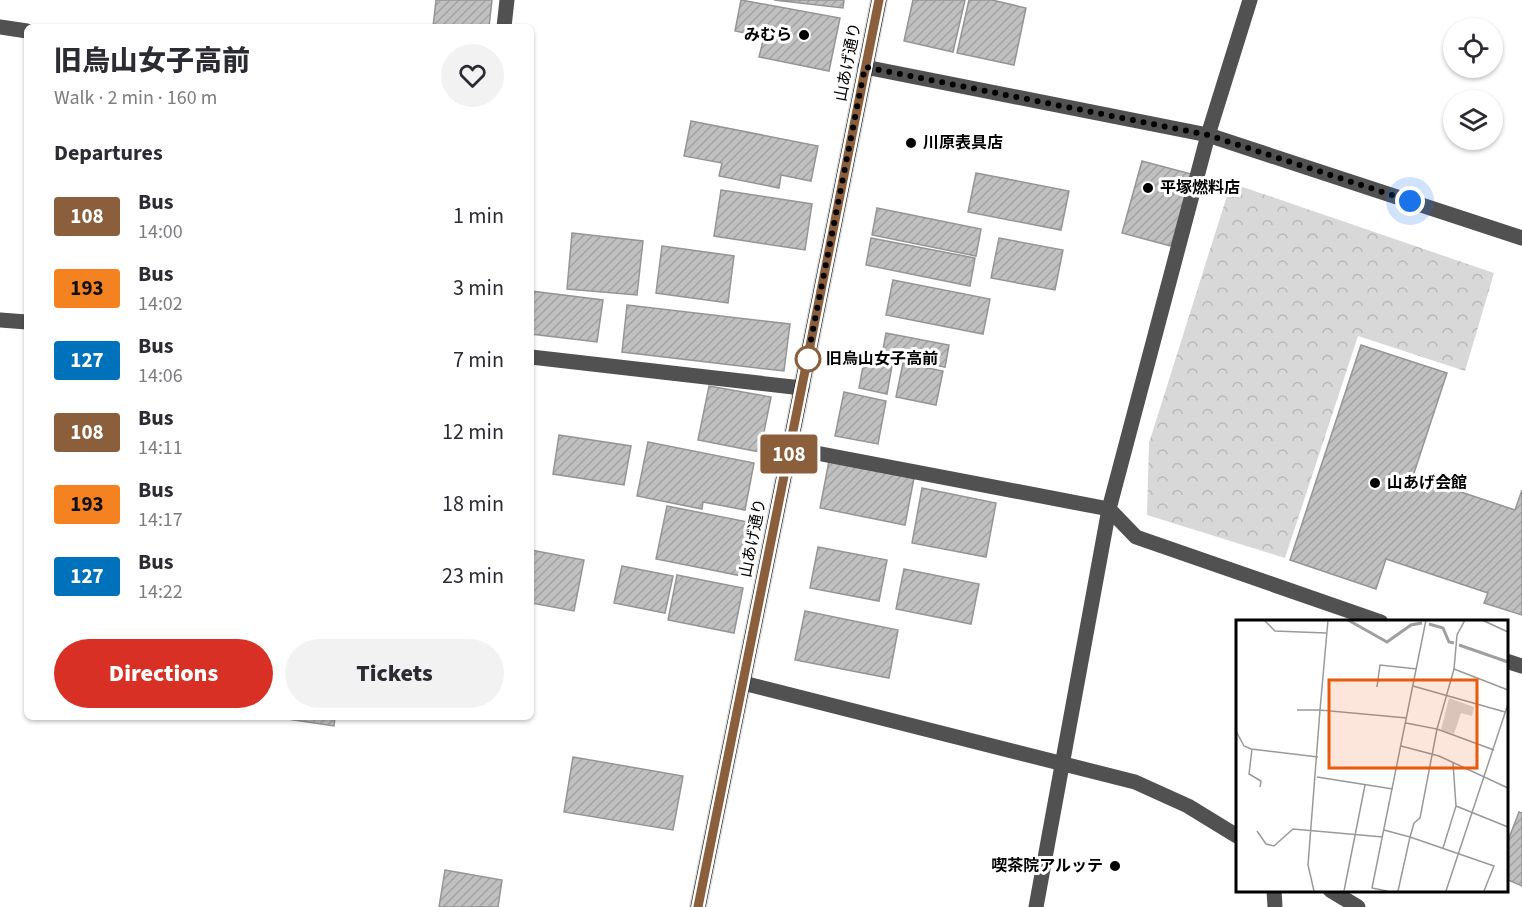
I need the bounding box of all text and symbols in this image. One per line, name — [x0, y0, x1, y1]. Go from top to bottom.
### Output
map controls — [1443, 18, 1503, 150]
button: locate — [1443, 18, 1503, 78]
street label: 山あげ通り — [830, 21, 866, 103]
place label: みむら — [744, 24, 792, 46]
marker: みむら — [797, 28, 811, 42]
text: 旧烏山女子高前 — [54, 41, 250, 81]
button: heart — [441, 44, 504, 107]
text: Walk · 2 min · 160 m — [54, 84, 217, 112]
button: layers — [1443, 90, 1503, 150]
place label: 川原表具店 — [923, 132, 1003, 154]
marker: 川原表具店 — [904, 136, 918, 150]
text: Departures — [54, 137, 163, 169]
place label: 平塚燃料店 — [1160, 177, 1240, 199]
marker: 平塚燃料店 — [1141, 181, 1155, 195]
text: Bus — [138, 186, 174, 218]
your location — [1395, 186, 1425, 216]
text: 1 min — [453, 200, 504, 232]
text: 108 — [70, 201, 104, 231]
text: 14:00 — [138, 218, 183, 246]
text: Bus — [138, 258, 174, 290]
text: 3 min — [453, 272, 504, 304]
text: 193 — [70, 273, 104, 303]
text: 14:02 — [138, 290, 183, 318]
text: Bus — [138, 330, 174, 362]
text: 7 min — [453, 344, 504, 376]
text: 127 — [70, 345, 104, 375]
marker: 旧烏山女子高前 — [795, 346, 821, 372]
place label: 旧烏山女子高前 — [826, 348, 938, 370]
text: 14:06 — [138, 362, 183, 390]
text: Bus — [138, 402, 174, 434]
text: 12 min — [442, 416, 504, 448]
text: 108 — [70, 417, 104, 447]
text: 14:11 — [138, 434, 183, 462]
line badge: 108 — [754, 434, 824, 474]
text: 108 — [772, 439, 806, 469]
place label: 山あげ会館 — [1387, 472, 1467, 494]
text: Bus — [138, 474, 174, 506]
marker: 山あげ会館 — [1368, 476, 1382, 490]
text: 18 min — [442, 488, 504, 520]
text: 193 — [70, 489, 104, 519]
street label: 山あげ通り — [735, 497, 771, 579]
text: 14:17 — [138, 506, 183, 534]
text: Bus — [138, 546, 174, 578]
text: 23 min — [442, 560, 504, 592]
text: 127 — [70, 561, 104, 591]
text: 14:22 — [138, 578, 183, 606]
inset map — [1236, 620, 1507, 892]
button: Directions — [54, 639, 273, 708]
button: Tickets — [285, 639, 504, 708]
place label: 喫茶院アルッテ — [991, 855, 1103, 877]
marker: 喫茶院アルッテ — [1108, 859, 1122, 873]

